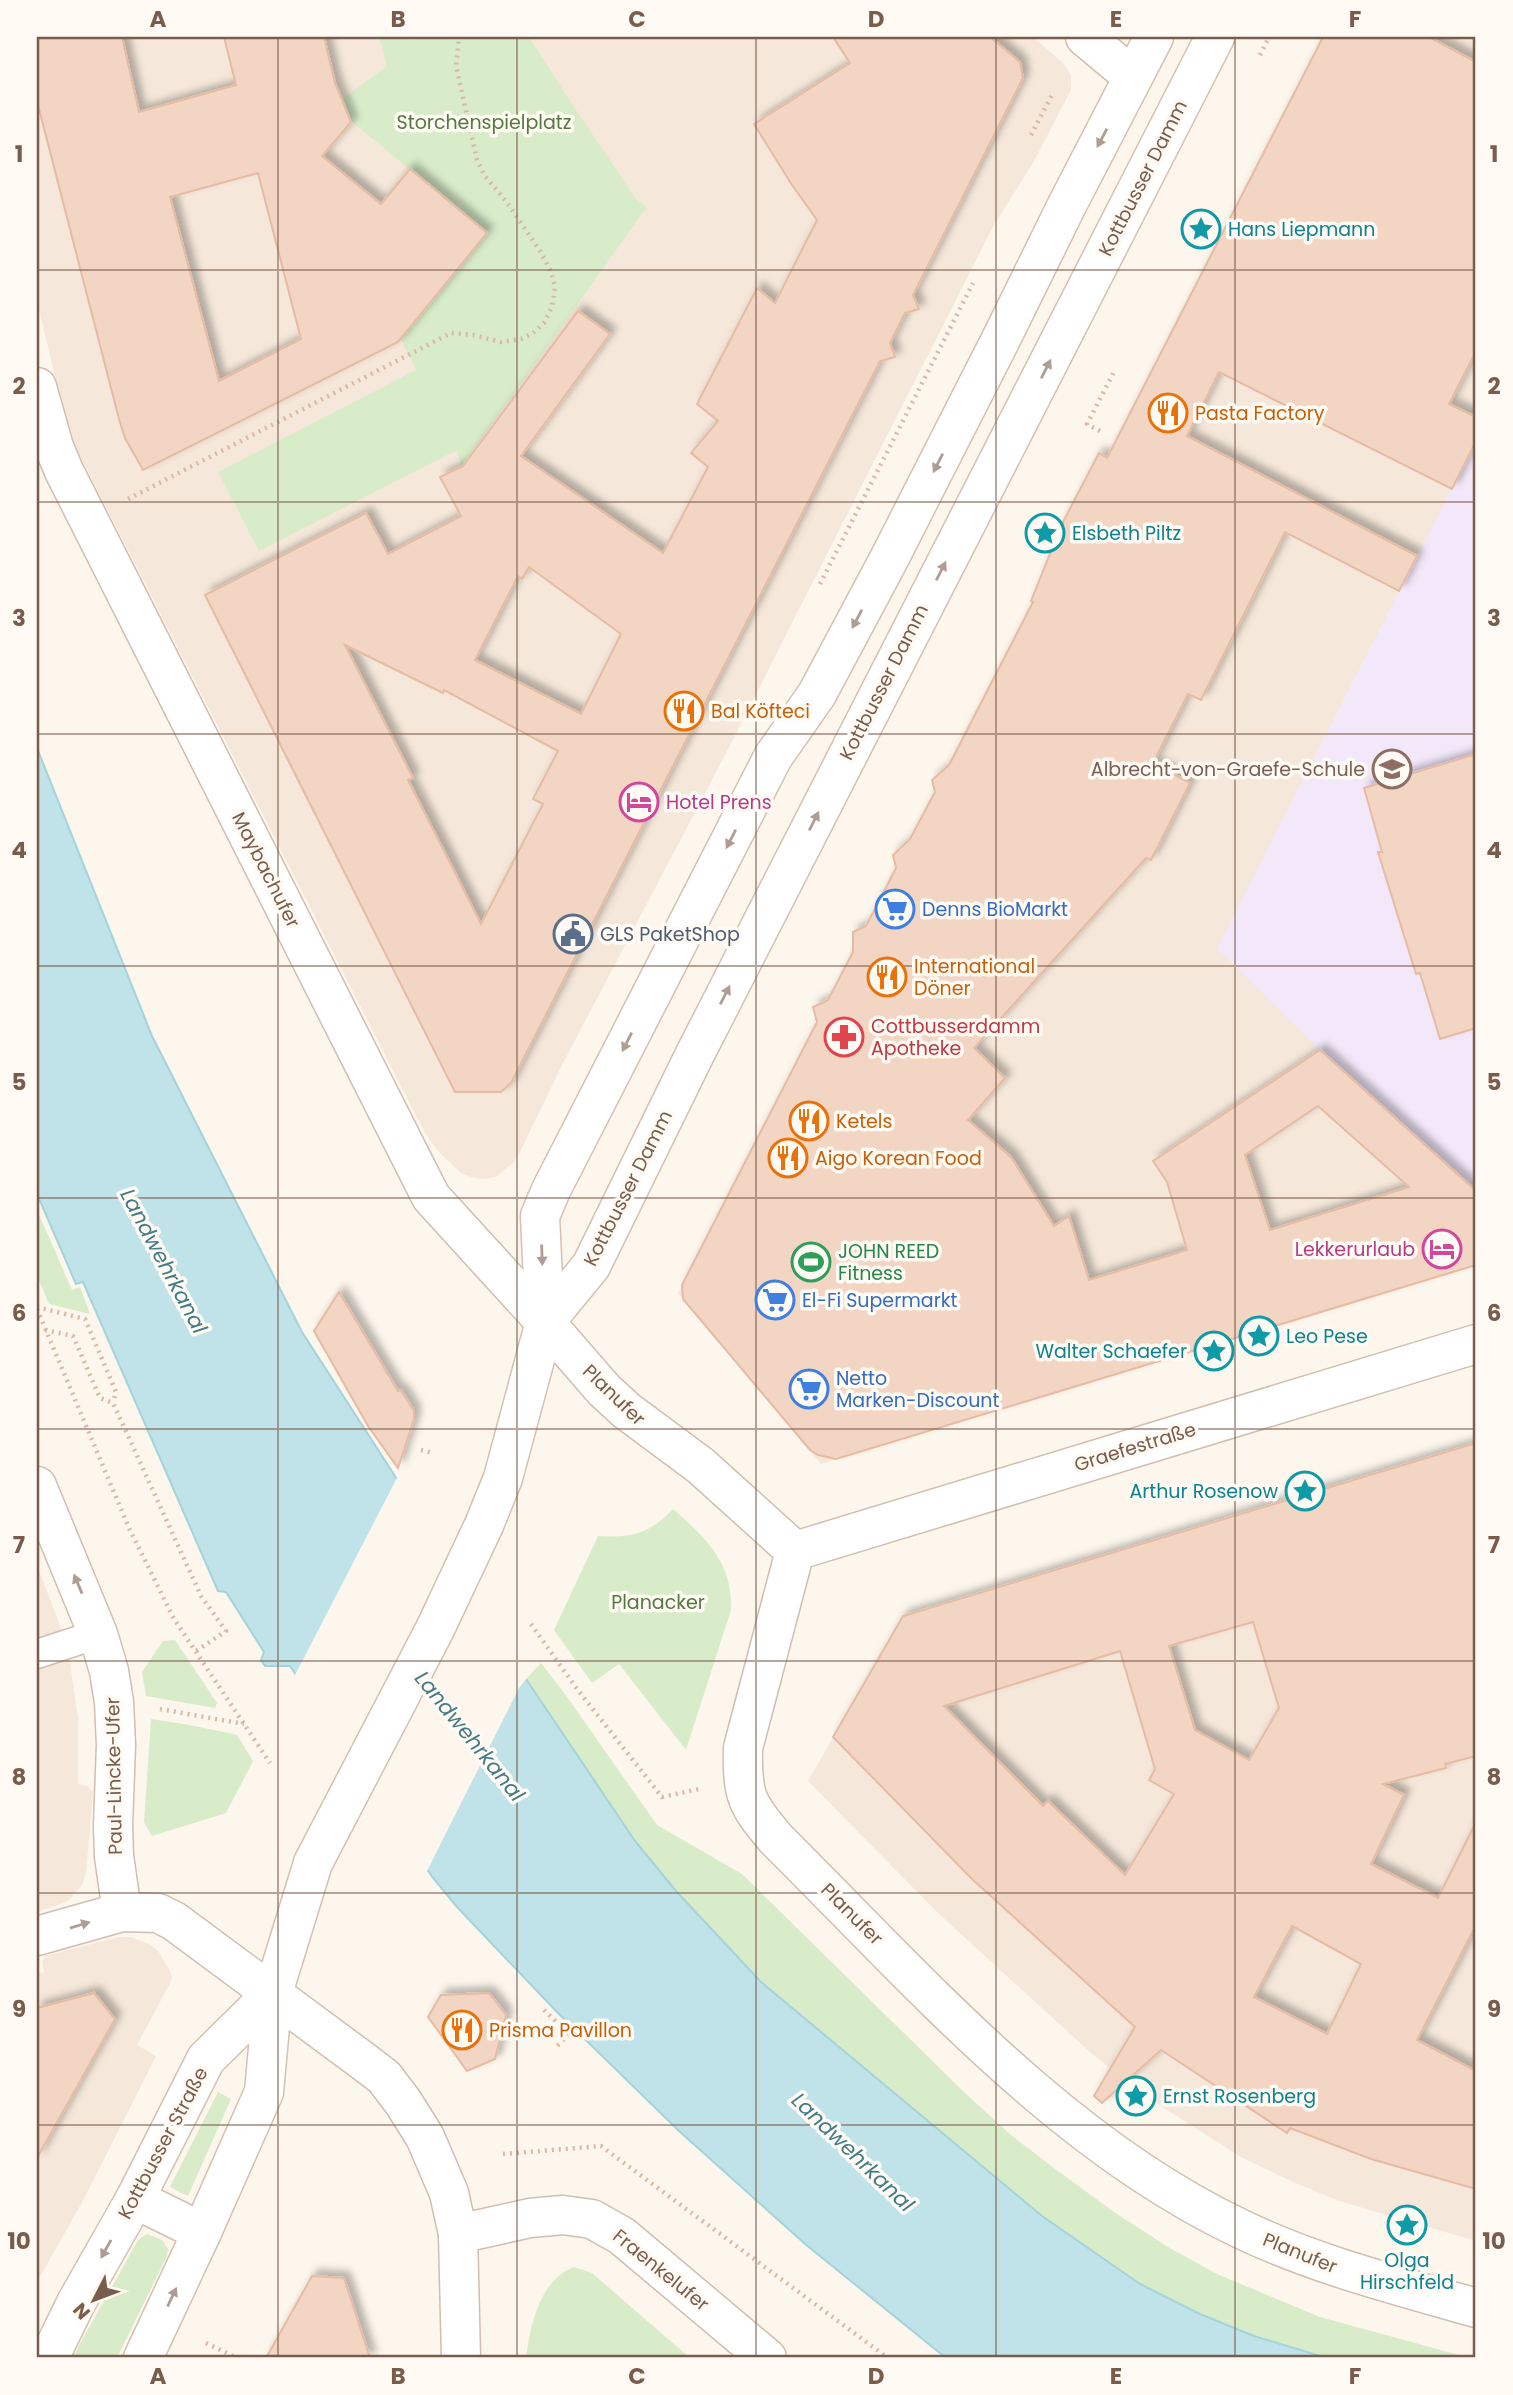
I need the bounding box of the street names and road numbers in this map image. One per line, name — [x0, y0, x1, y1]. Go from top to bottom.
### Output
street label: Kottbusser Damm — [1092, 95, 1194, 261]
street label: Kottbusser Damm — [833, 599, 935, 765]
street label: Maybachufer — [225, 807, 307, 933]
street label: Kottbusser Damm — [577, 1105, 679, 1271]
street label: Planufer — [577, 1358, 651, 1432]
street label: Graefestraße — [1071, 1416, 1199, 1478]
street label: Paul-Lincke-Ufer — [99, 1697, 129, 1855]
street label: Planufer — [815, 1877, 889, 1951]
street label: Kottbusser Straße — [111, 2062, 215, 2224]
street label: Fraenkelufer — [607, 2223, 715, 2317]
street label: Planufer — [1259, 2226, 1341, 2280]

